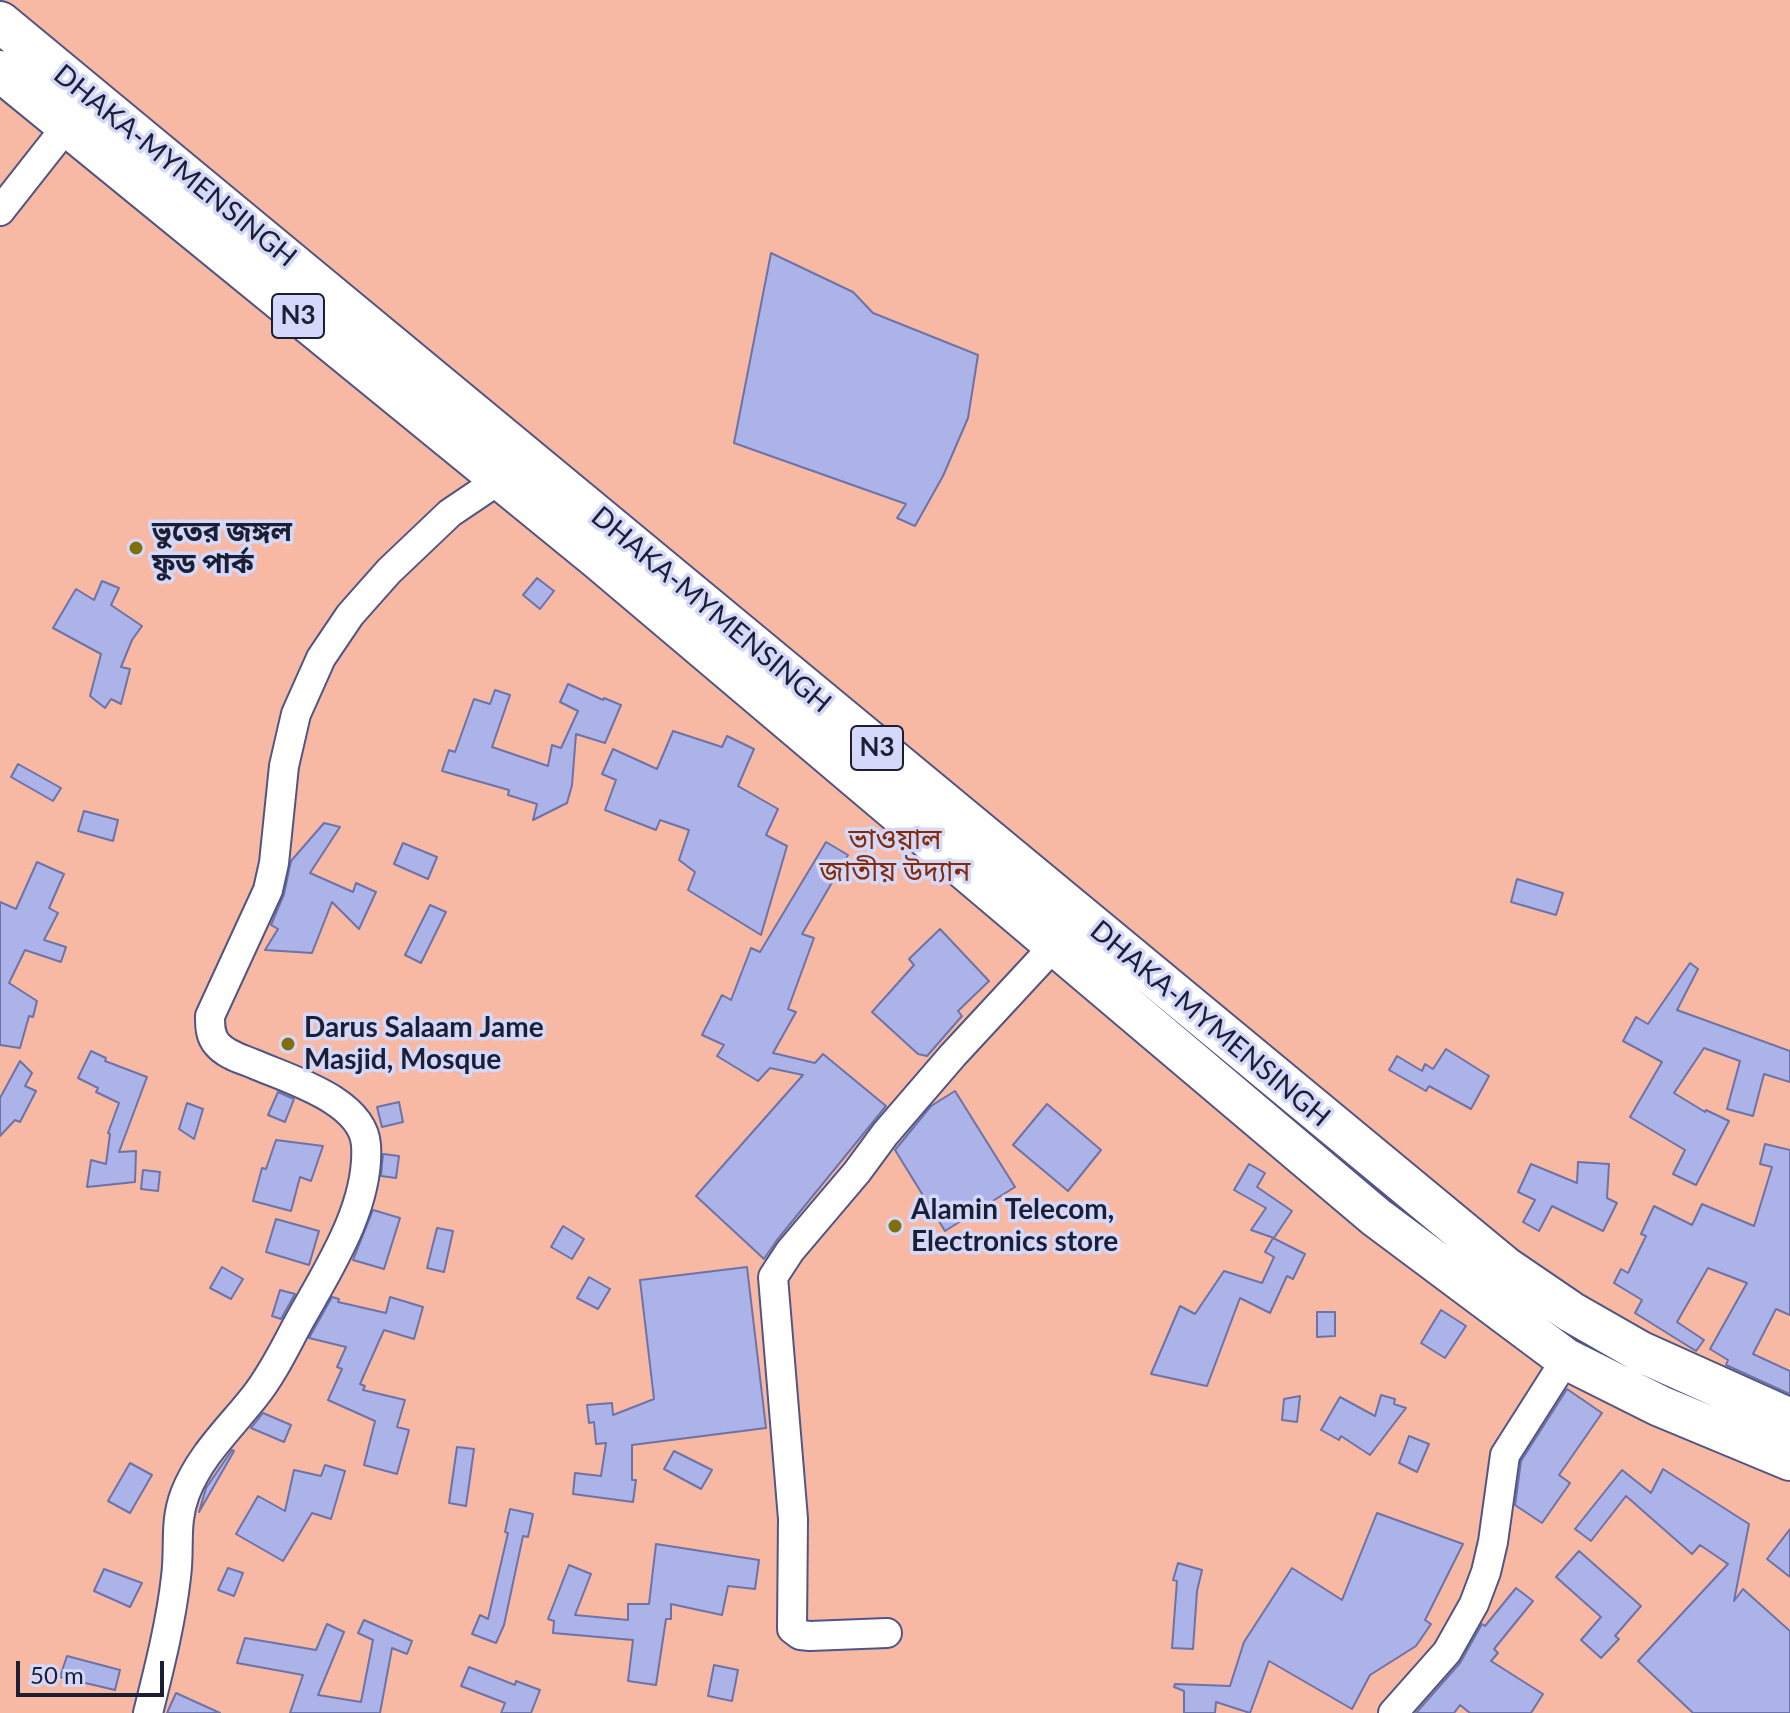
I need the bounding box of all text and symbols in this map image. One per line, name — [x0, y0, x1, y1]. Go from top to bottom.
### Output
street label: DHAKA-MYMENSINGH — [47, 58, 303, 274]
road number: N3 — [272, 294, 324, 338]
street label: DHAKA-MYMENSINGH — [584, 500, 838, 720]
place label: ভুতের জঙ্গল ফুড পার্ক — [152, 515, 292, 581]
marker: ভুতের জঙ্গল ফুড পার্ক — [127, 539, 145, 557]
road number: N3 — [851, 726, 903, 770]
park label: ভাওয়াল জাতীয় উদ্যান — [820, 823, 970, 889]
street label: DHAKA-MYMENSINGH — [1083, 914, 1337, 1134]
place label: Darus Salaam Jame Masjid, Mosque — [304, 1011, 544, 1077]
marker: Darus Salaam Jame Masjid, Mosque — [279, 1035, 297, 1053]
place label: Alamin Telecom, Electronics store — [911, 1193, 1118, 1259]
marker: Alamin Telecom, Electronics store — [886, 1217, 904, 1235]
scale bar — [20, 1645, 168, 1695]
text: 50 m — [30, 1660, 84, 1689]

